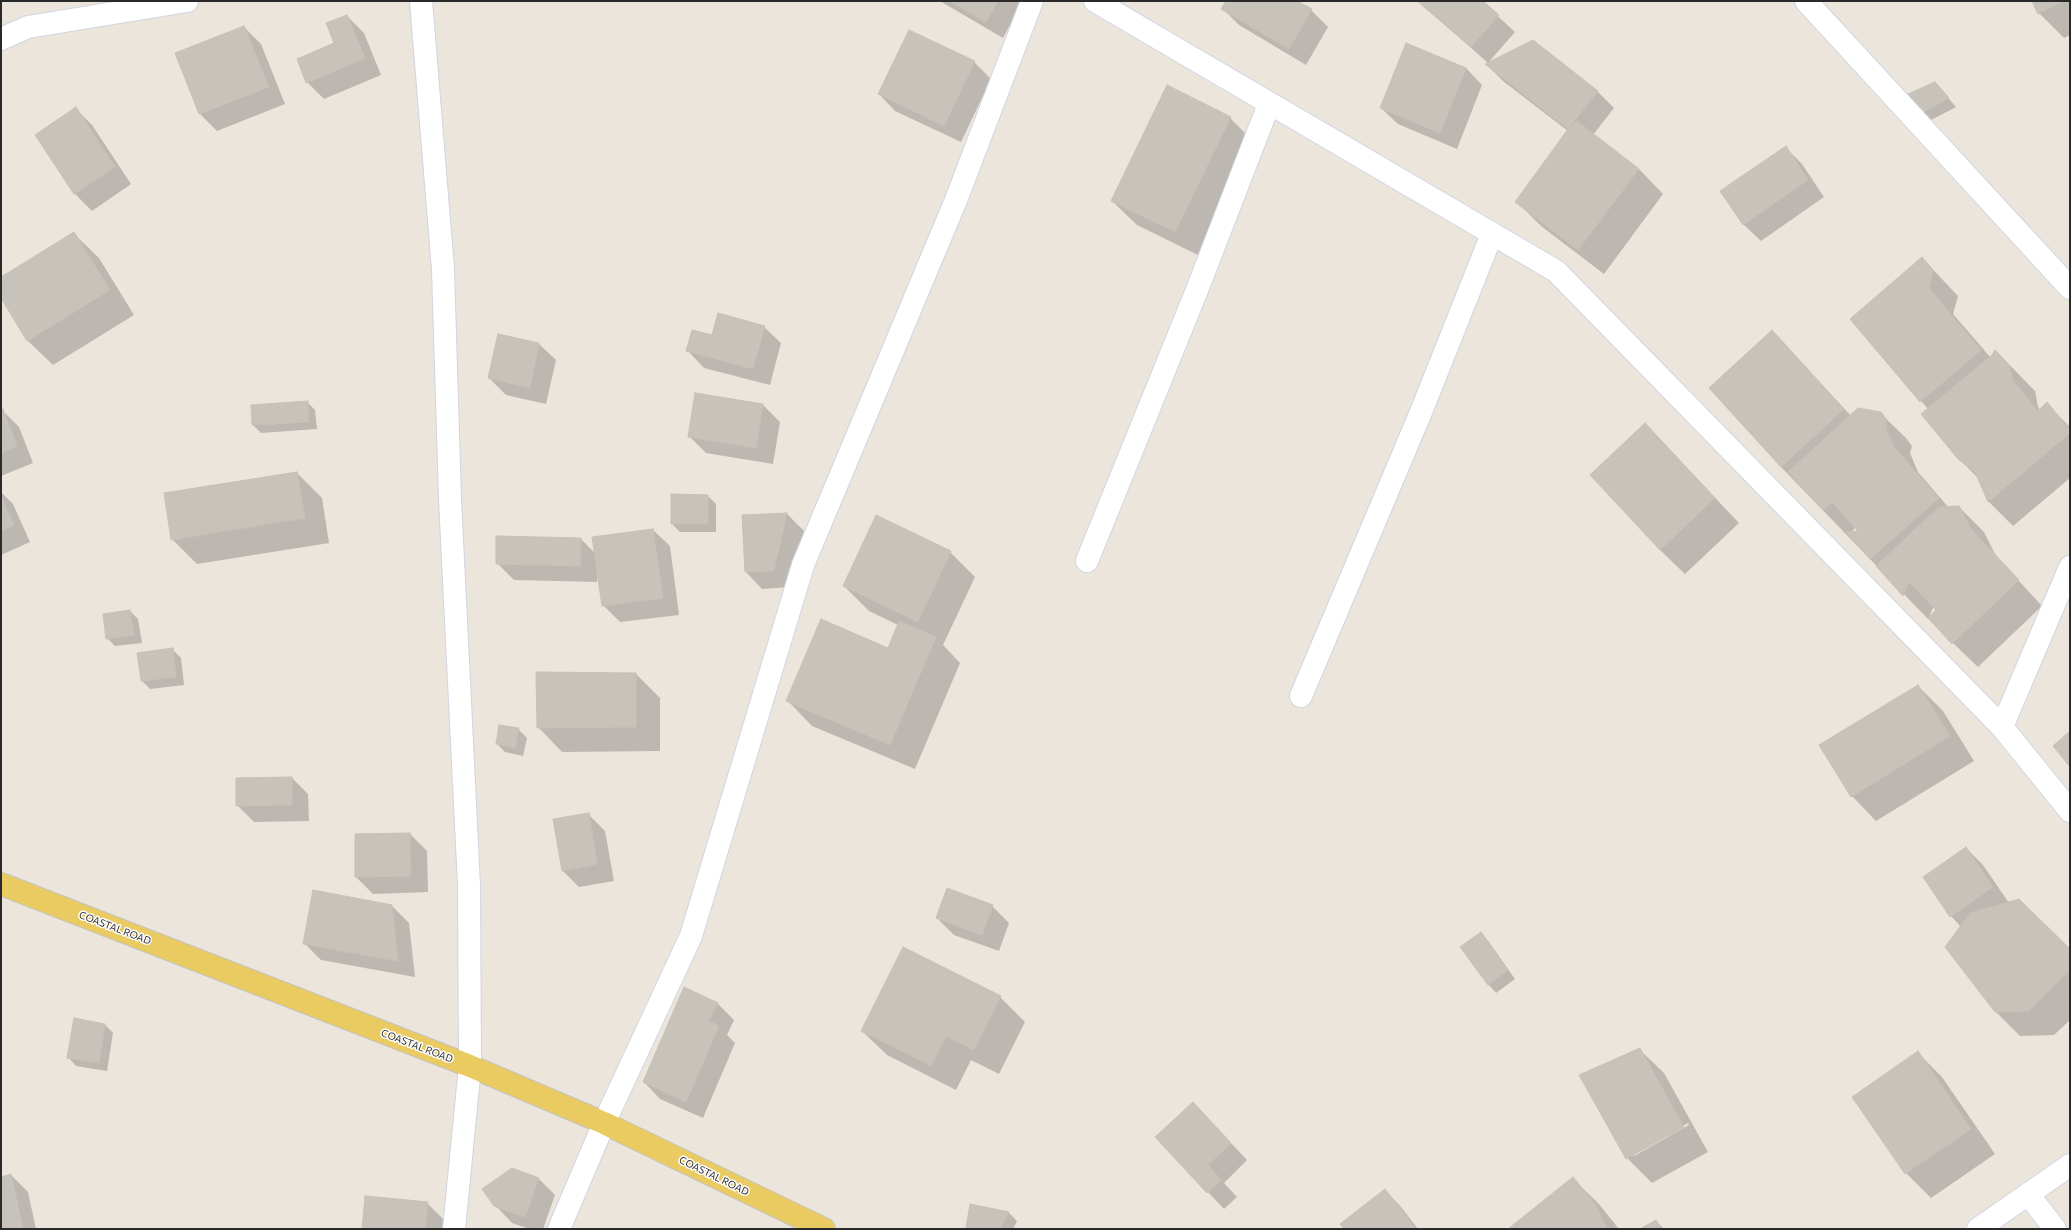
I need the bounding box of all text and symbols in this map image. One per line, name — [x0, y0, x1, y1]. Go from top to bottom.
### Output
street label: COASTAL ROAD — [77, 909, 153, 947]
street label: COASTAL ROAD — [379, 1027, 455, 1065]
street label: COASTAL ROAD — [677, 1154, 751, 1198]

